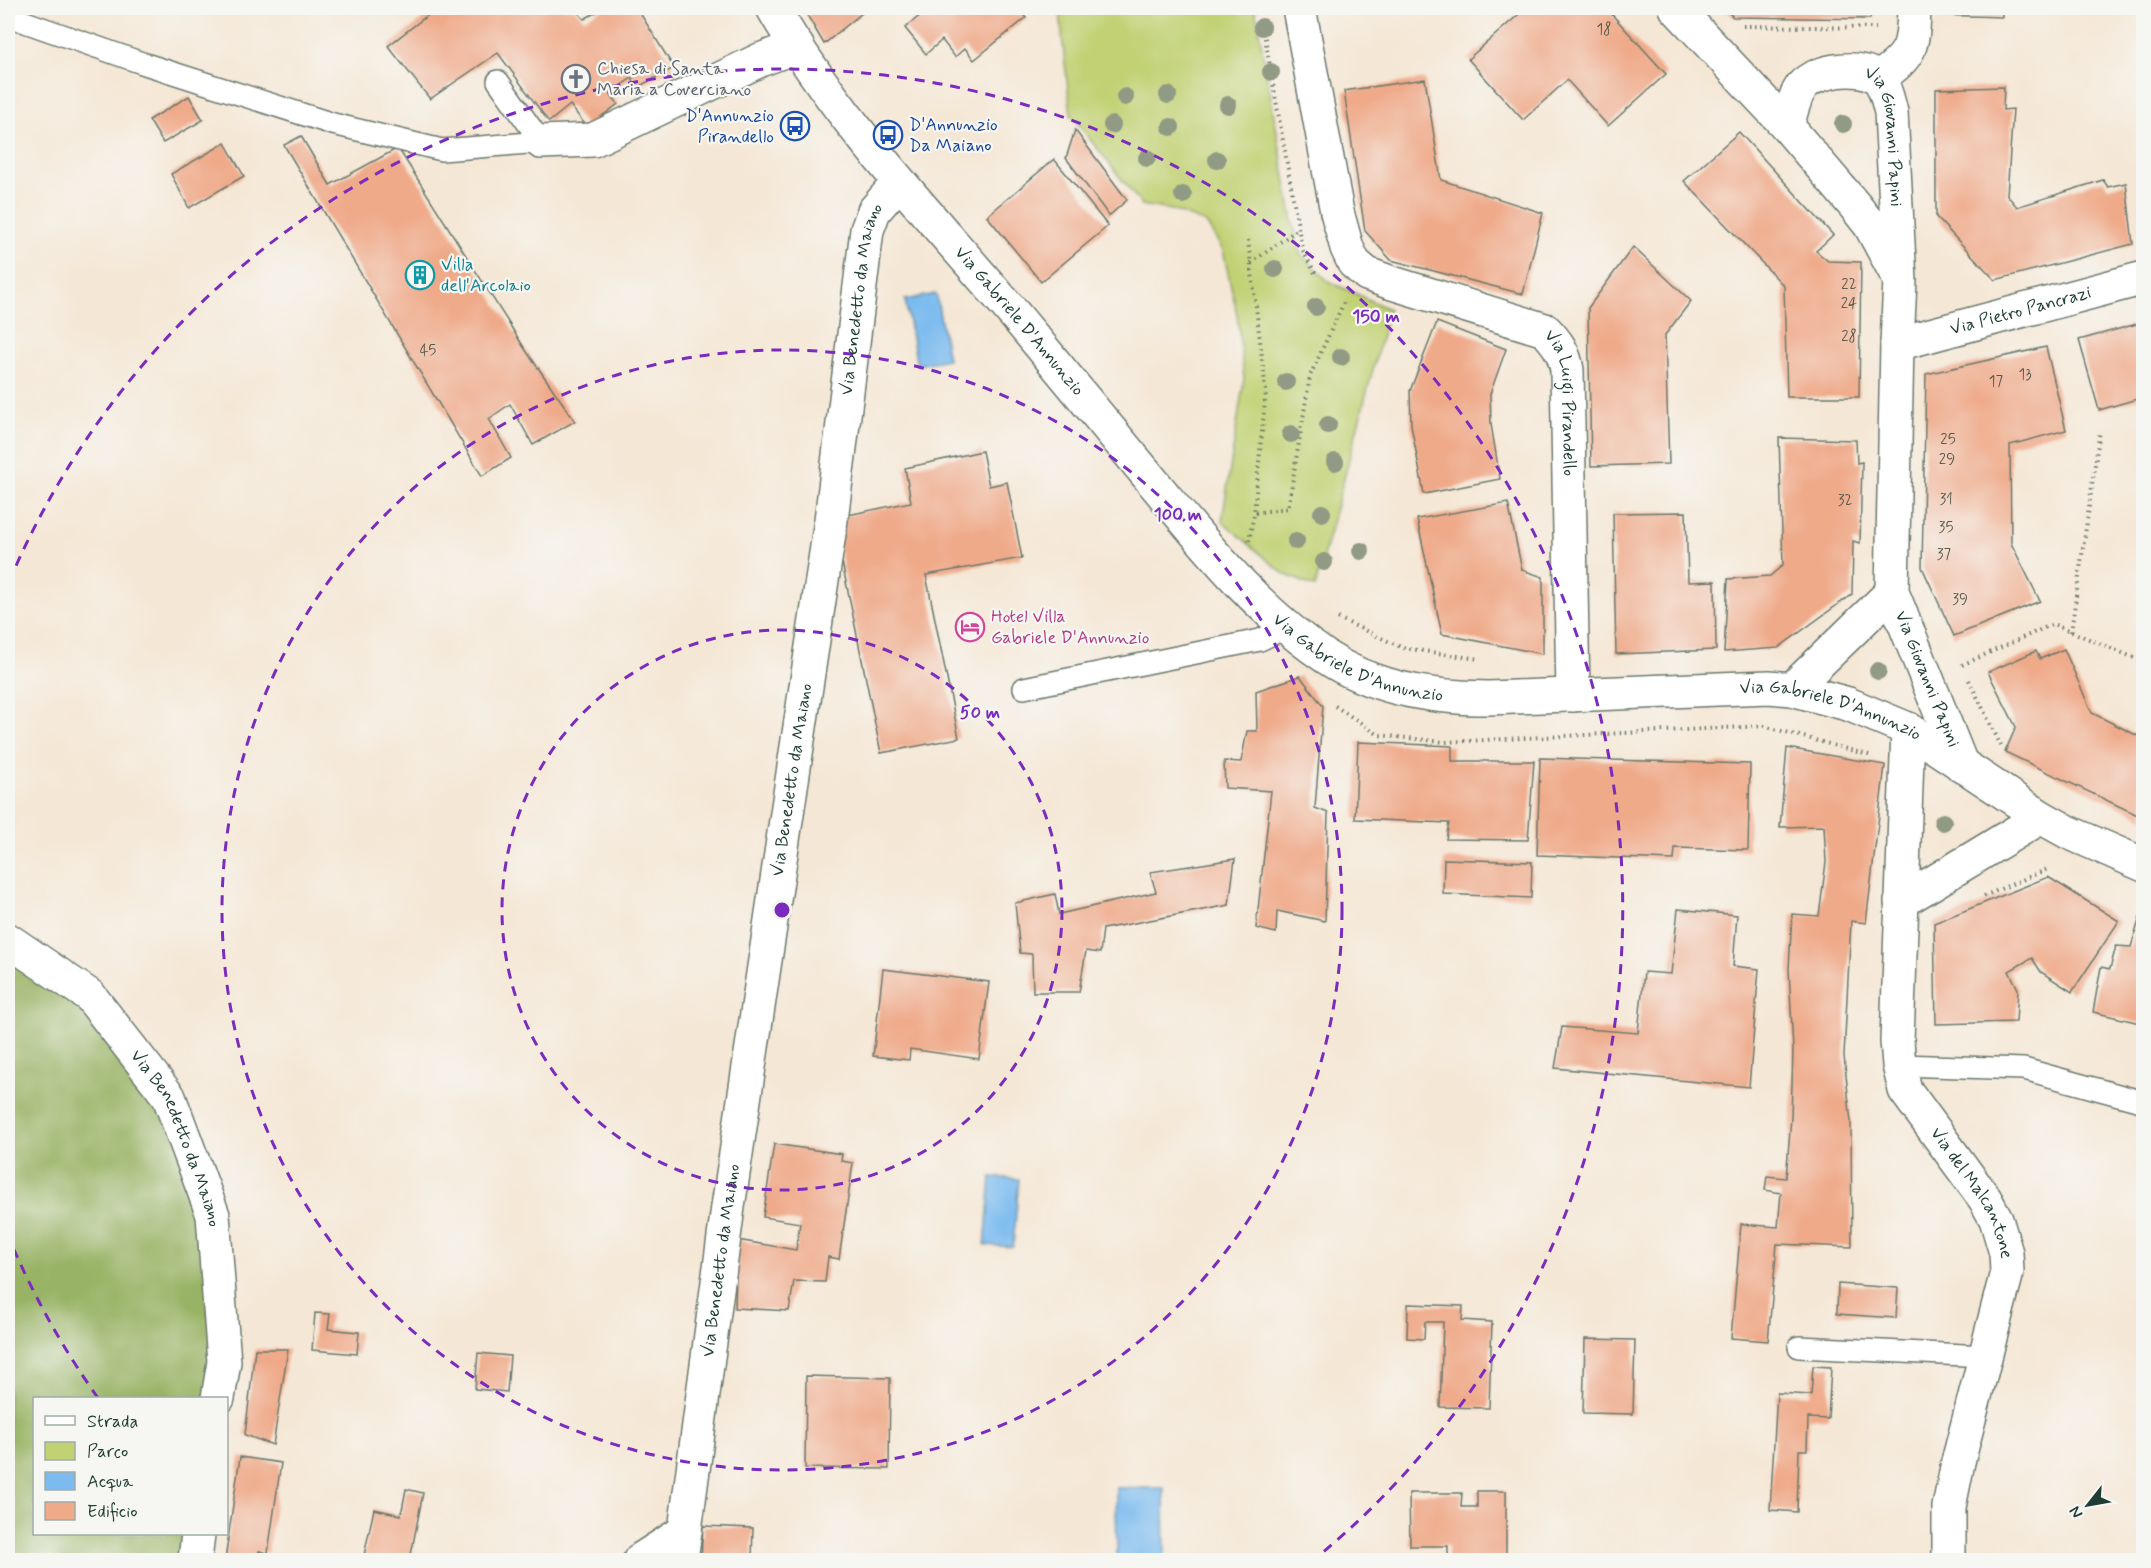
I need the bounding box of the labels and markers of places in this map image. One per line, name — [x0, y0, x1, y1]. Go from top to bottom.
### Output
place label: Chiesa di Santa Maria a Coverciano — [597, 57, 751, 102]
church icon: Chiesa di Santa Maria a Coverciano — [560, 63, 592, 95]
place label: D'Annunzio Pirandello — [685, 104, 774, 149]
bus stop icon: D'Annunzio Pirandello — [779, 110, 811, 142]
place label: D'Annunzio Da Maiano — [909, 113, 998, 158]
bus stop icon: D'Annunzio Da Maiano — [872, 119, 904, 151]
place label: Villa dell'Arcolaio — [441, 253, 531, 298]
building icon: Villa dell'Arcolaio — [404, 259, 436, 291]
place label: Hotel Villa Gabriele D'Annunzio — [991, 605, 1149, 650]
hotel icon: Hotel Villa Gabriele D'Annunzio — [954, 611, 986, 643]
centre of rings — [772, 900, 792, 920]

